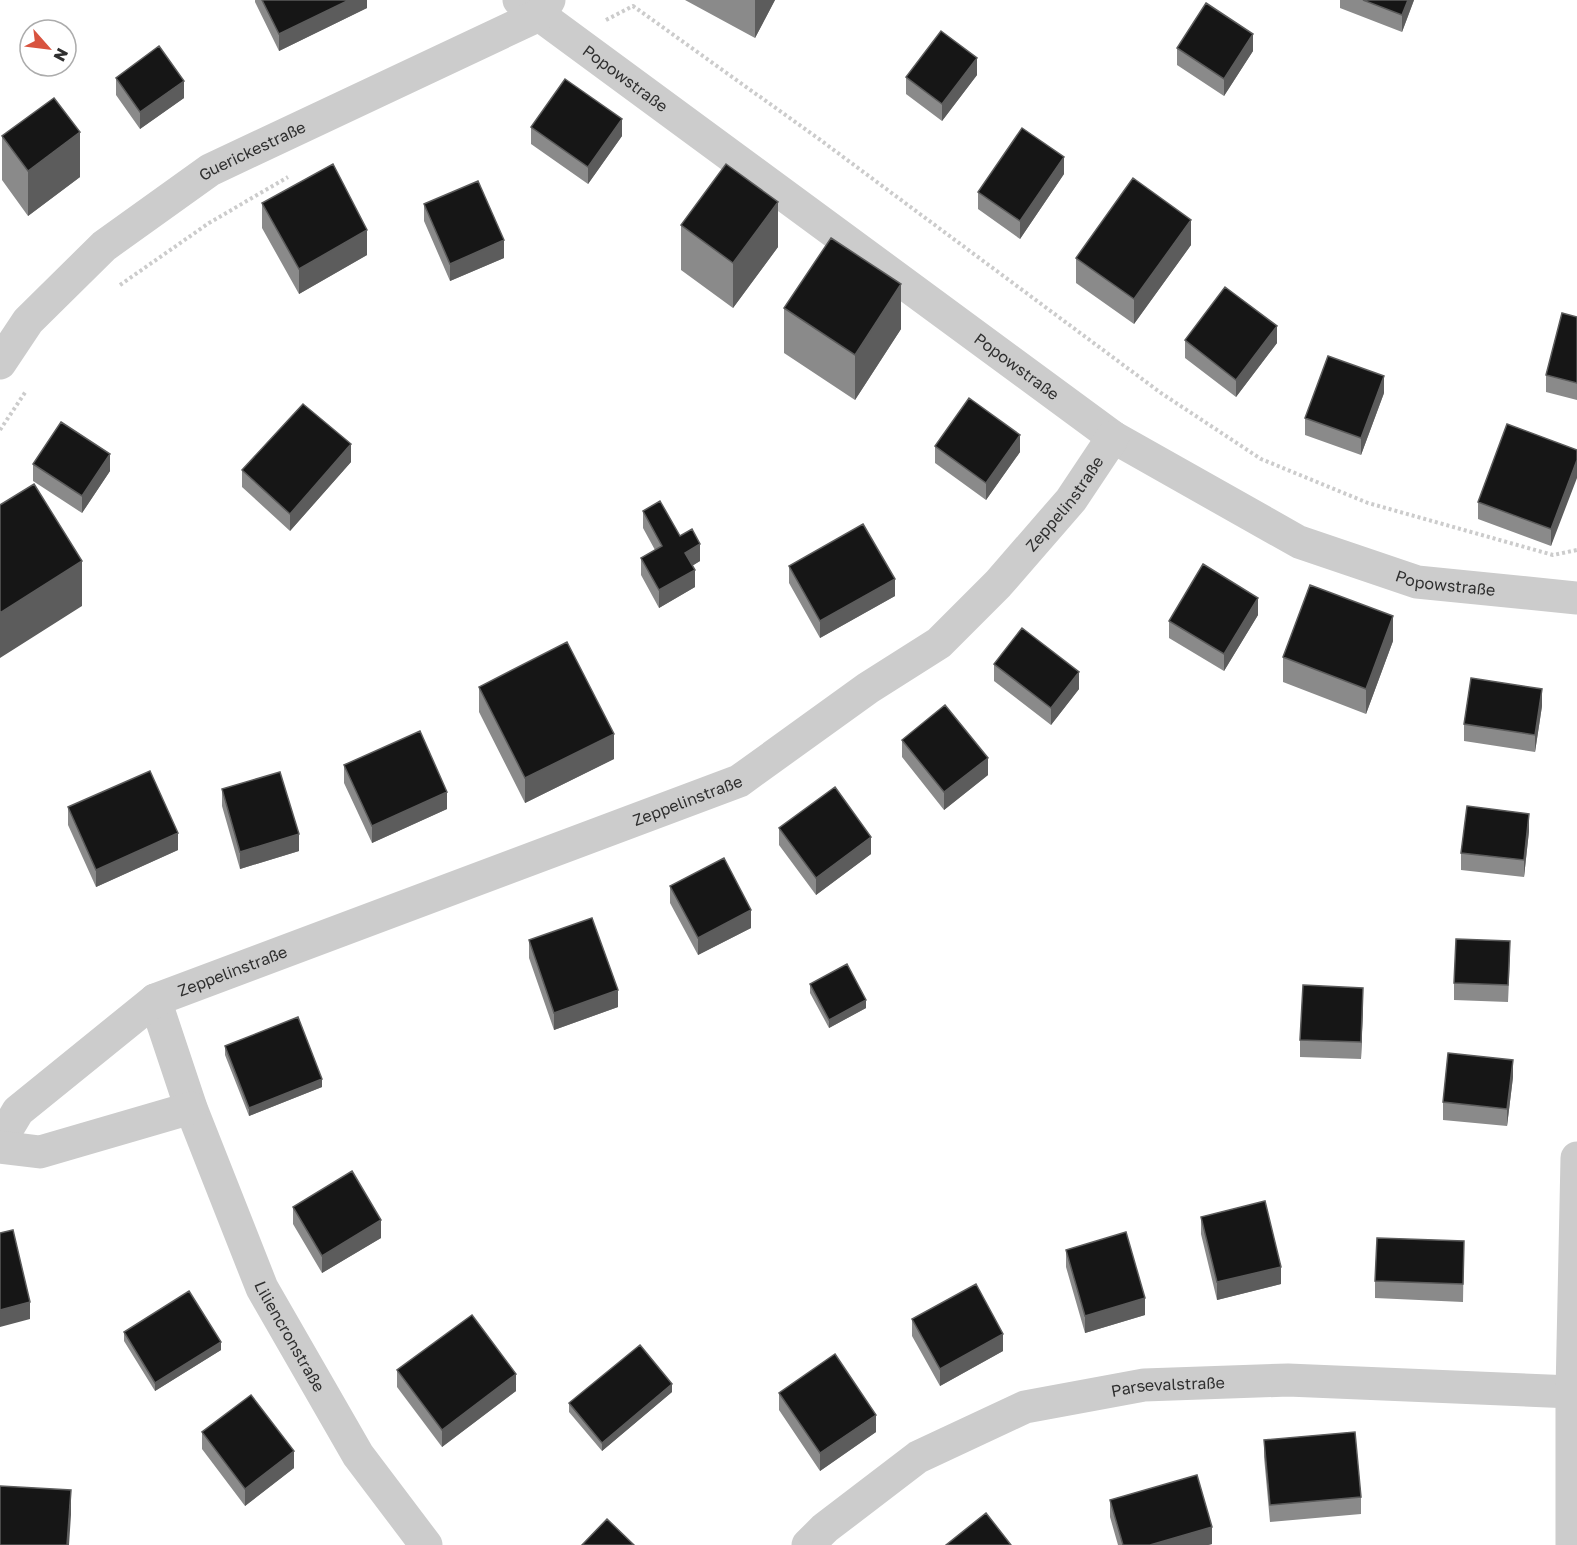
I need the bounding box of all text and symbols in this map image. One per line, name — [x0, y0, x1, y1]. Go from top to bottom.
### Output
north arrow — [18, 18, 78, 78]
street label: Popowstraße — [579, 40, 672, 116]
text: N — [50, 45, 73, 65]
street label: Guerickestraße — [195, 116, 309, 185]
street label: Popowstraße — [970, 328, 1063, 404]
street label: Zeppelinstraße — [1021, 452, 1108, 555]
street label: Popowstraße — [1393, 565, 1496, 600]
street label: Zeppelinstraße — [630, 771, 745, 830]
street label: Zeppelinstraße — [175, 941, 290, 1001]
street label: Liliencronstraße — [250, 1278, 330, 1395]
street label: Parsevalstraße — [1109, 1372, 1225, 1401]

